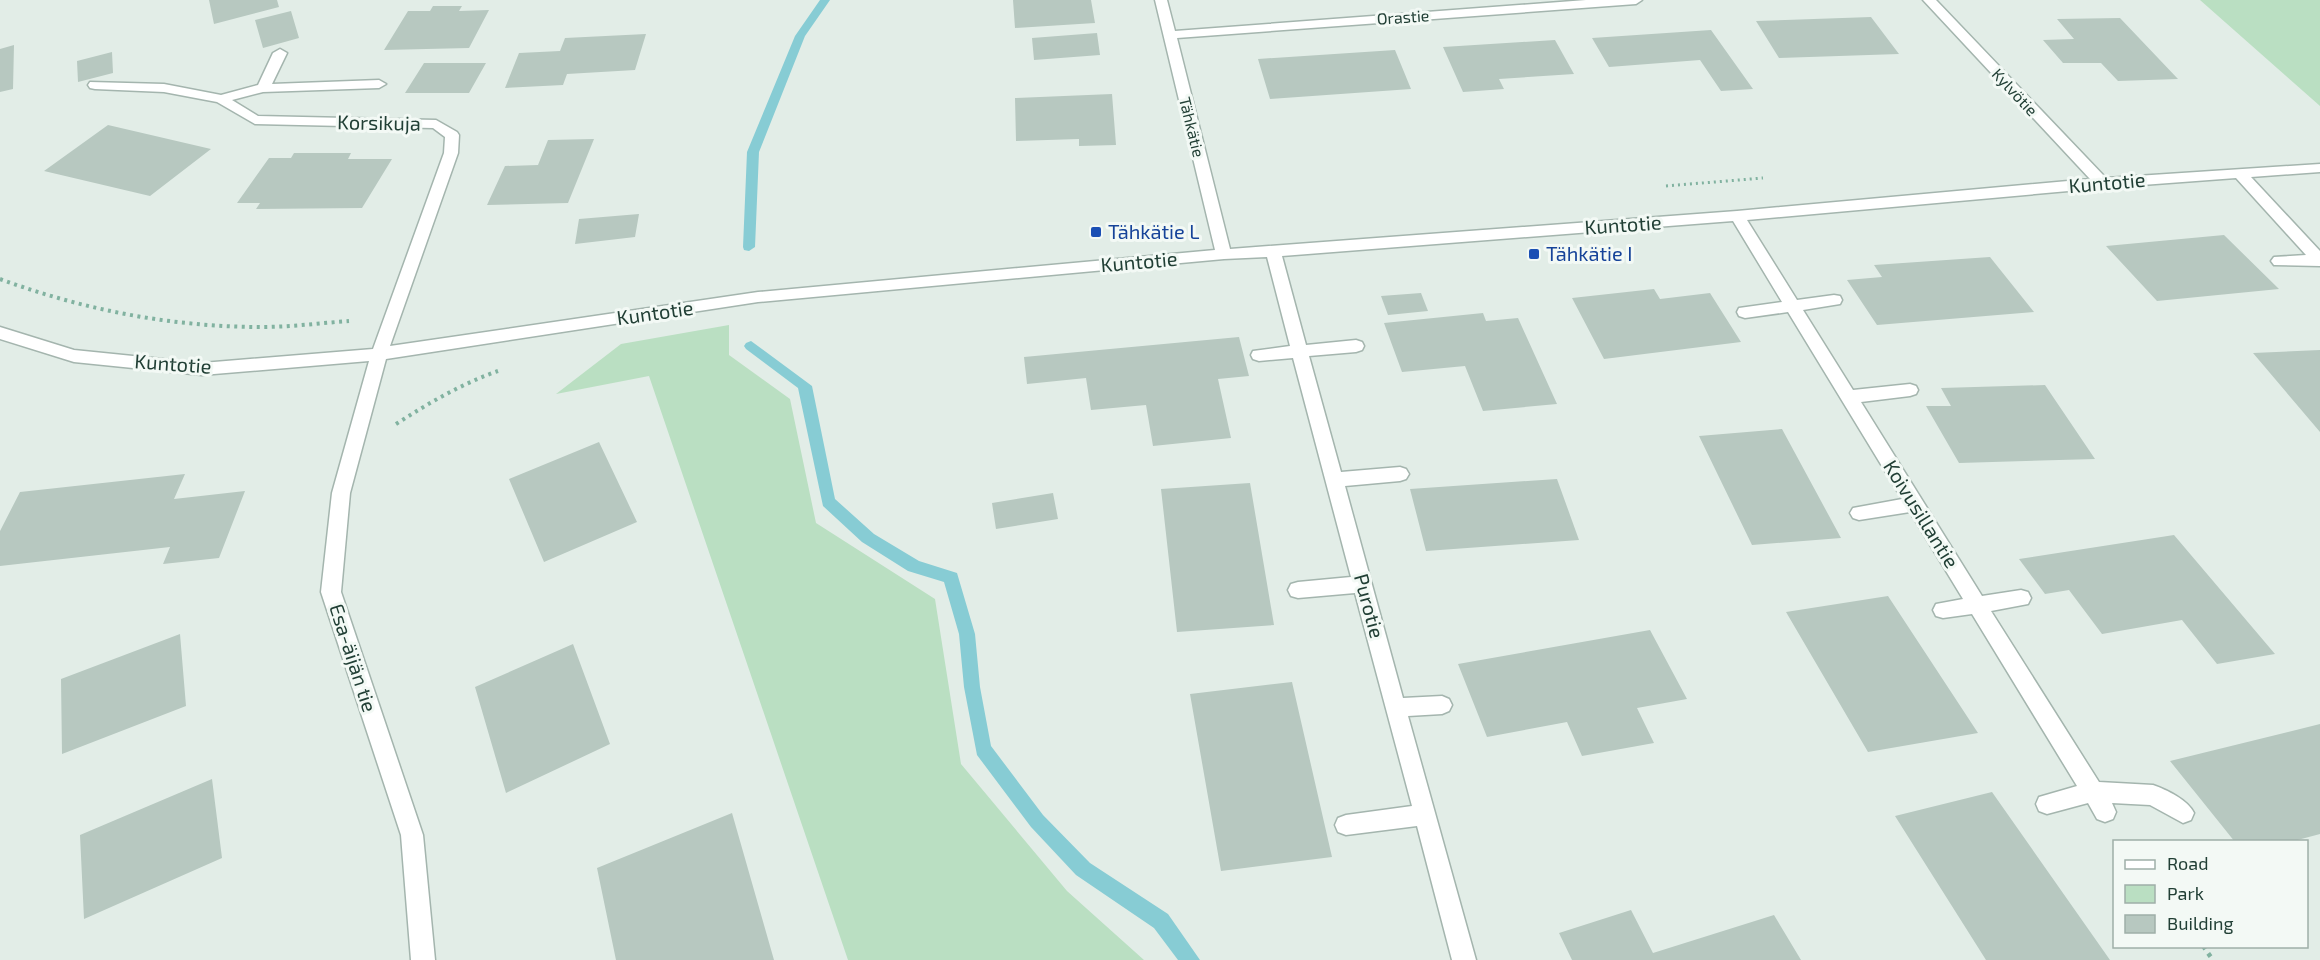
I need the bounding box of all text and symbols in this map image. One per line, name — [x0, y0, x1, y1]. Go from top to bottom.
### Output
street label: Orastie — [1376, 5, 1430, 28]
street label: Kylvötie — [1989, 64, 2042, 119]
street label: Tähkätie — [1176, 95, 1209, 159]
street label: Korsikuja — [337, 109, 421, 135]
street label: Kuntotie — [2067, 167, 2146, 197]
street label: Kuntotie — [1584, 209, 1662, 239]
place label: Tähkätie L — [1108, 219, 1200, 243]
marker: Tähkätie L — [1089, 225, 1103, 239]
place label: Tähkätie I — [1546, 241, 1633, 265]
street label: Kuntotie — [1099, 246, 1178, 276]
marker: Tähkätie I — [1527, 247, 1541, 261]
street label: Kuntotie — [615, 295, 695, 329]
street label: Kuntotie — [134, 348, 212, 378]
street label: Koivusillantie — [1879, 455, 1965, 572]
street label: Purotie — [1350, 571, 1390, 641]
street label: Esa-äijän tie — [325, 601, 383, 715]
legend — [2113, 840, 2308, 948]
text: Road — [2167, 852, 2208, 874]
text: Park — [2167, 882, 2204, 904]
text: Building — [2167, 912, 2234, 934]

